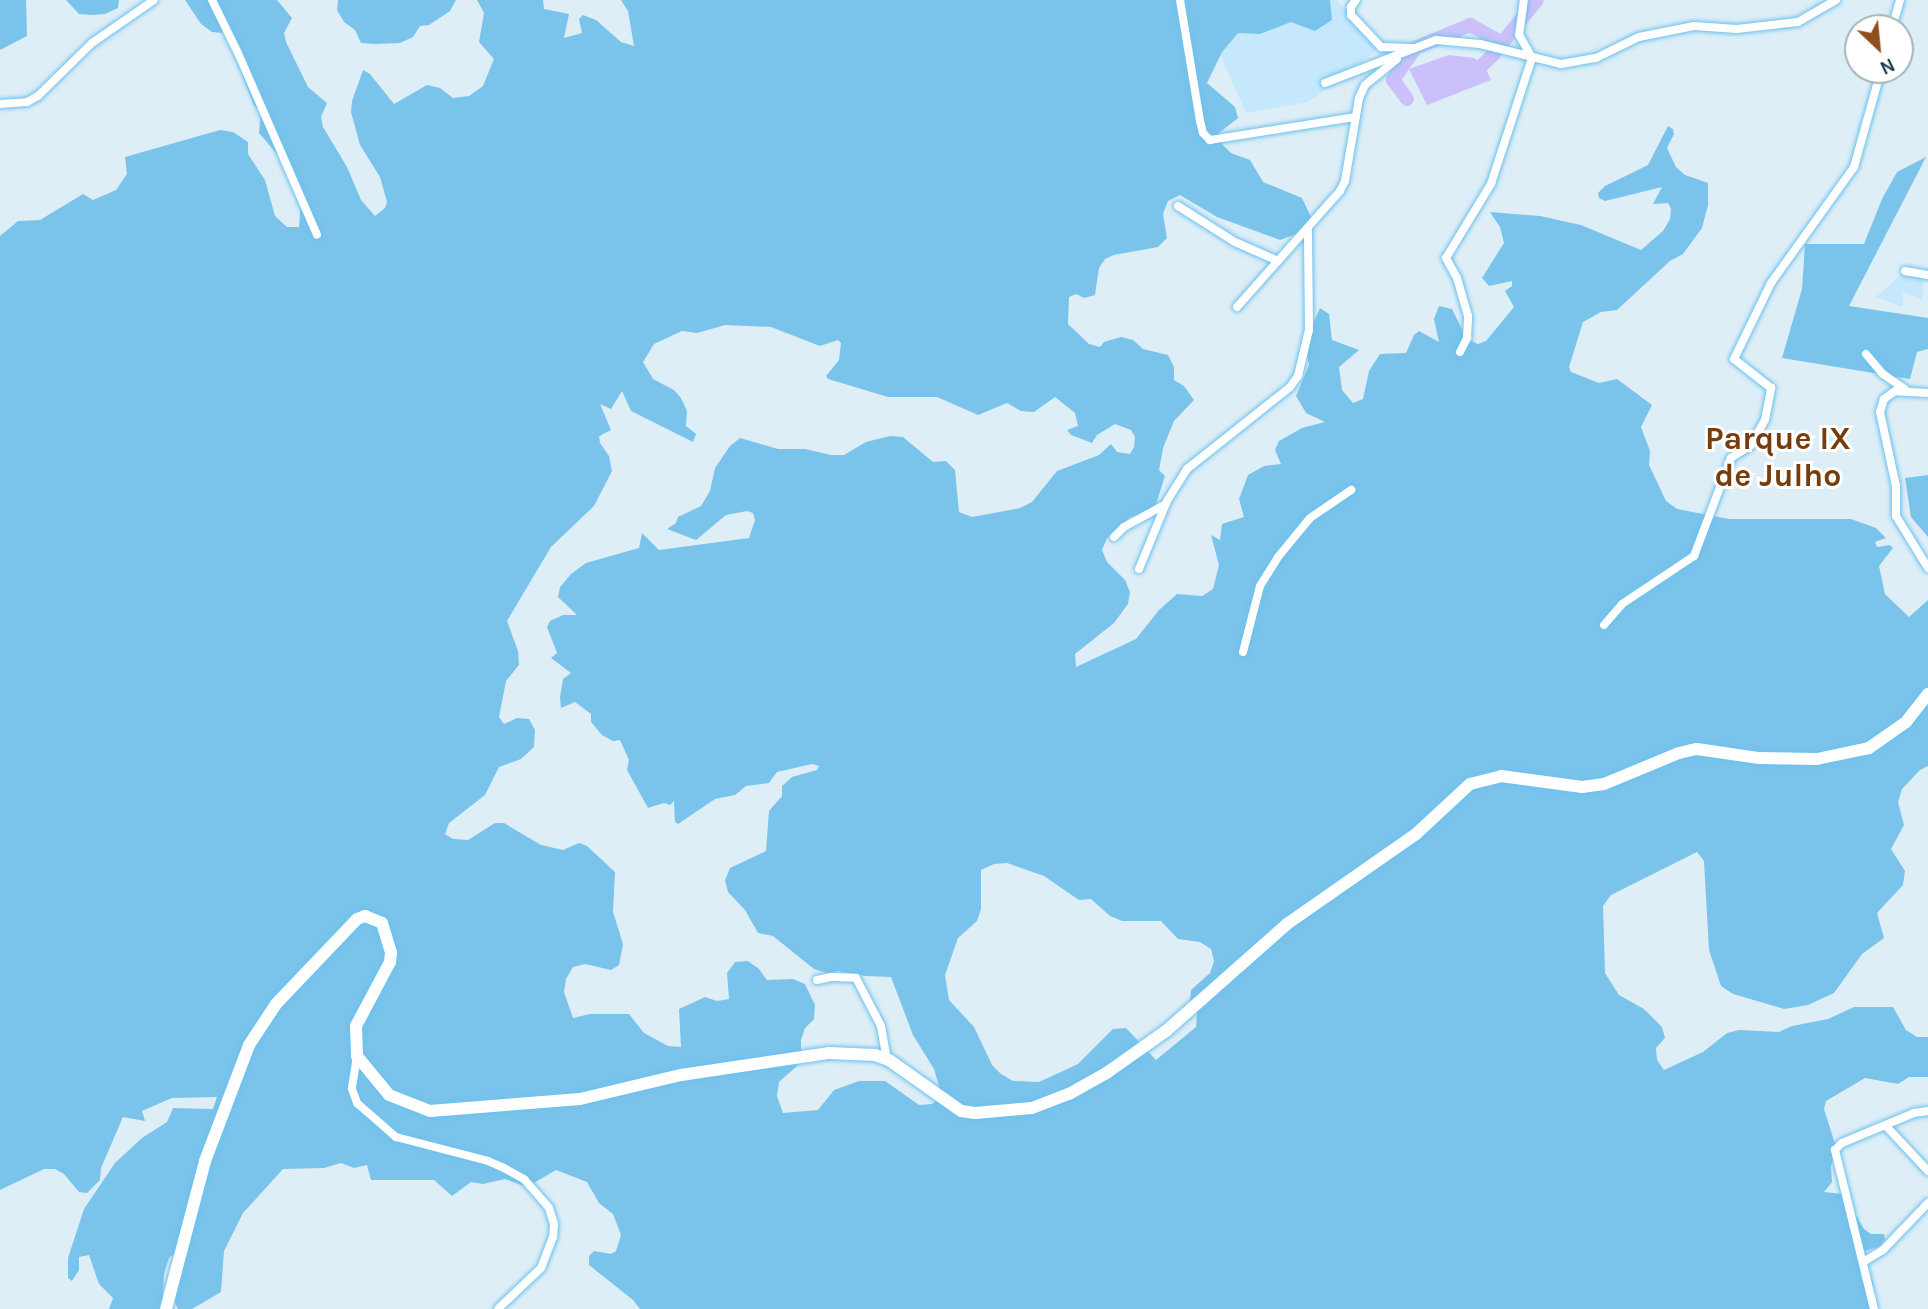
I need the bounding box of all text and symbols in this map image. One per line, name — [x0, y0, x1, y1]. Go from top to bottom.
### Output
north arrow — [1844, 14, 1914, 84]
text: N — [1876, 53, 1898, 79]
district label: Parque IX de Julho — [1705, 421, 1851, 496]

